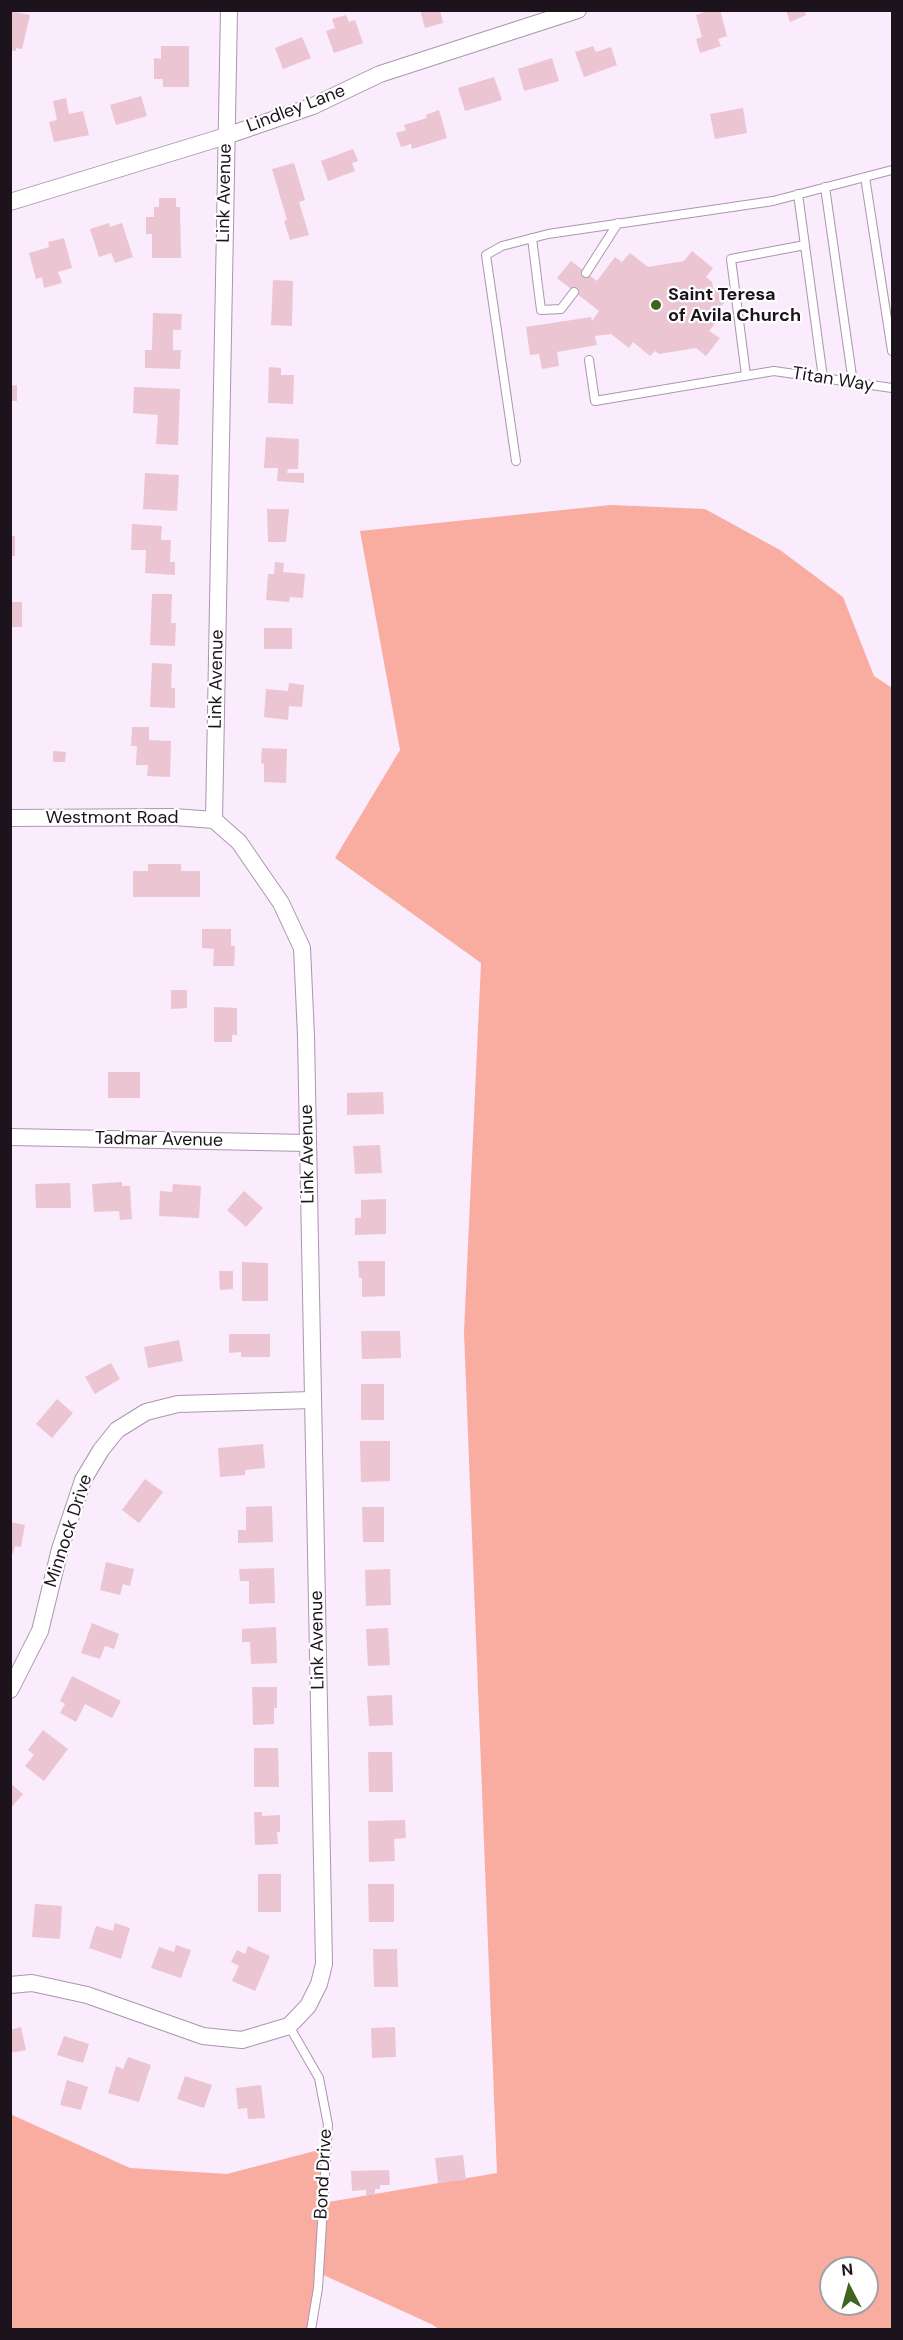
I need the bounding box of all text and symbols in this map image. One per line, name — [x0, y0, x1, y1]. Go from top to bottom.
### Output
street label: Lindley Lane — [244, 80, 348, 138]
street label: Link Avenue — [213, 143, 237, 243]
place label: Saint Teresa of Avila Church — [668, 284, 801, 326]
marker: Saint Teresa of Avila Church — [649, 298, 663, 312]
street label: Titan Way — [791, 363, 875, 397]
street label: Link Avenue — [205, 629, 229, 729]
street label: Westmont Road — [45, 807, 179, 829]
street label: Link Avenue — [296, 1104, 320, 1204]
street label: Tadmar Avenue — [95, 1128, 223, 1152]
street label: Minnock Drive — [41, 1472, 97, 1590]
street label: Link Avenue — [306, 1590, 330, 1690]
street label: Bond Drive — [311, 2128, 337, 2220]
north arrow — [819, 2256, 879, 2316]
text: N — [840, 2259, 854, 2281]

